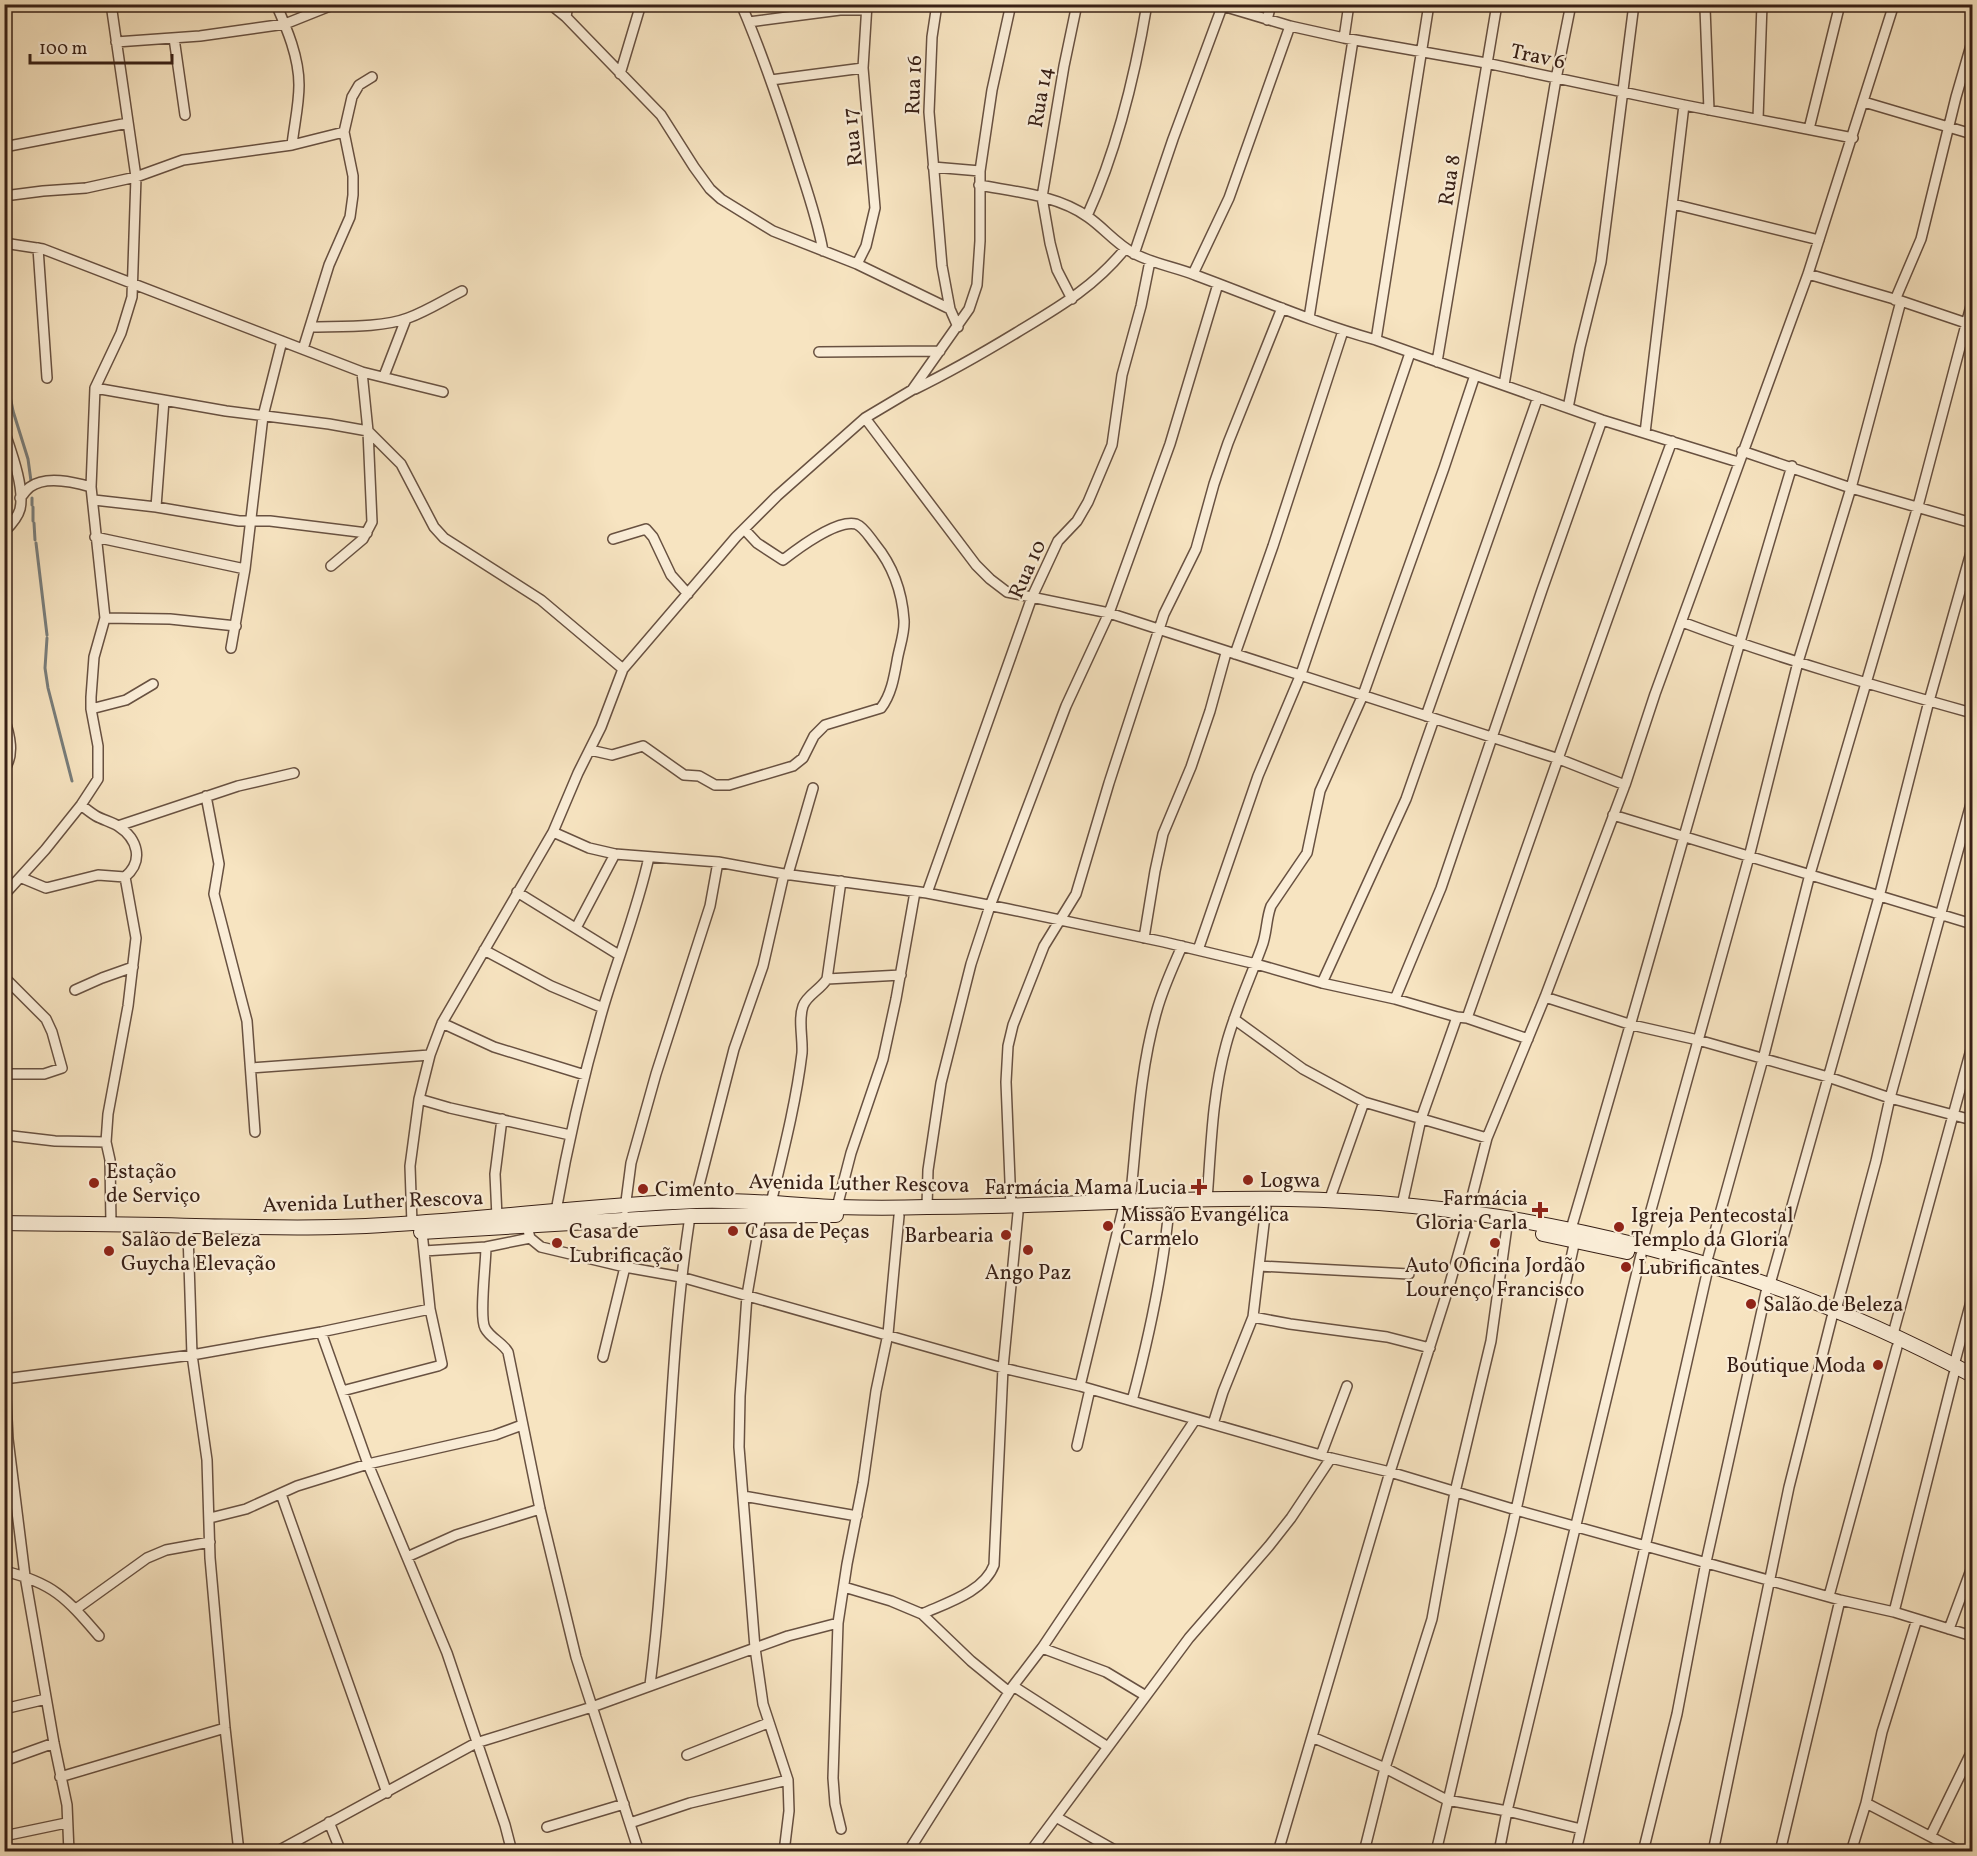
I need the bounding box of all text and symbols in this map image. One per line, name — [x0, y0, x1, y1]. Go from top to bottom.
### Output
scale bar — [30, 27, 172, 65]
text: 100 m — [39, 37, 88, 62]
street label: Trav 6 — [1508, 38, 1568, 77]
street label: Rua 16 — [899, 55, 930, 115]
street label: Rua 14 — [1022, 64, 1061, 130]
street label: Rua 17 — [836, 106, 871, 168]
street label: Rua 8 — [1432, 153, 1469, 208]
street label: Rua 10 — [1003, 536, 1054, 604]
place label: Estação de Serviço — [106, 1158, 200, 1211]
place label: Logwa — [1260, 1167, 1320, 1196]
street label: Avenida Luther Rescova — [748, 1168, 970, 1201]
marker: Logwa — [1241, 1173, 1255, 1187]
place label: Farmácia Mama Lucia — [985, 1174, 1187, 1203]
marker: Estação de Serviço — [87, 1176, 101, 1190]
place label: Cimento — [655, 1176, 734, 1205]
marker: Farmácia Mama Lucia — [1192, 1180, 1206, 1194]
marker: Cimento — [636, 1182, 650, 1196]
street label: Avenida Luther Rescova — [262, 1184, 484, 1221]
place label: Farmácia Gloria Carla — [1416, 1185, 1528, 1238]
place label: Missão Evangélica Carmelo — [1120, 1201, 1290, 1254]
place label: Igreja Pentecostal Templo da Gloria — [1631, 1202, 1794, 1255]
marker: Farmácia Gloria Carla — [1533, 1203, 1547, 1217]
place label: Casa de Lubrificação — [569, 1218, 683, 1271]
place label: Casa de Peças — [745, 1218, 869, 1247]
marker: Missão Evangélica Carmelo — [1101, 1219, 1115, 1233]
marker: Igreja Pentecostal Templo da Gloria — [1612, 1220, 1626, 1234]
place label: Barbearia — [904, 1222, 994, 1251]
marker: Casa de Peças — [726, 1224, 740, 1238]
place label: Salão de Beleza Guycha Elevação — [121, 1226, 276, 1279]
marker: Barbearia — [999, 1228, 1013, 1242]
marker: Casa de Lubrificação — [550, 1236, 564, 1250]
marker: Auto Oficina Jordão Lourenço Francisco — [1488, 1236, 1502, 1250]
marker: Ango Paz — [1021, 1243, 1035, 1257]
marker: Salão de Beleza Guycha Elevação — [102, 1244, 116, 1258]
place label: Auto Oficina Jordão Lourenço Francisco — [1405, 1252, 1585, 1305]
place label: Lubrificantes — [1638, 1254, 1760, 1283]
place label: Ango Paz — [985, 1259, 1071, 1288]
marker: Lubrificantes — [1619, 1260, 1633, 1274]
place label: Salão de Beleza — [1763, 1291, 1903, 1320]
marker: Salão de Beleza — [1744, 1297, 1758, 1311]
place label: Boutique Moda — [1726, 1352, 1866, 1381]
marker: Boutique Moda — [1871, 1358, 1885, 1372]

